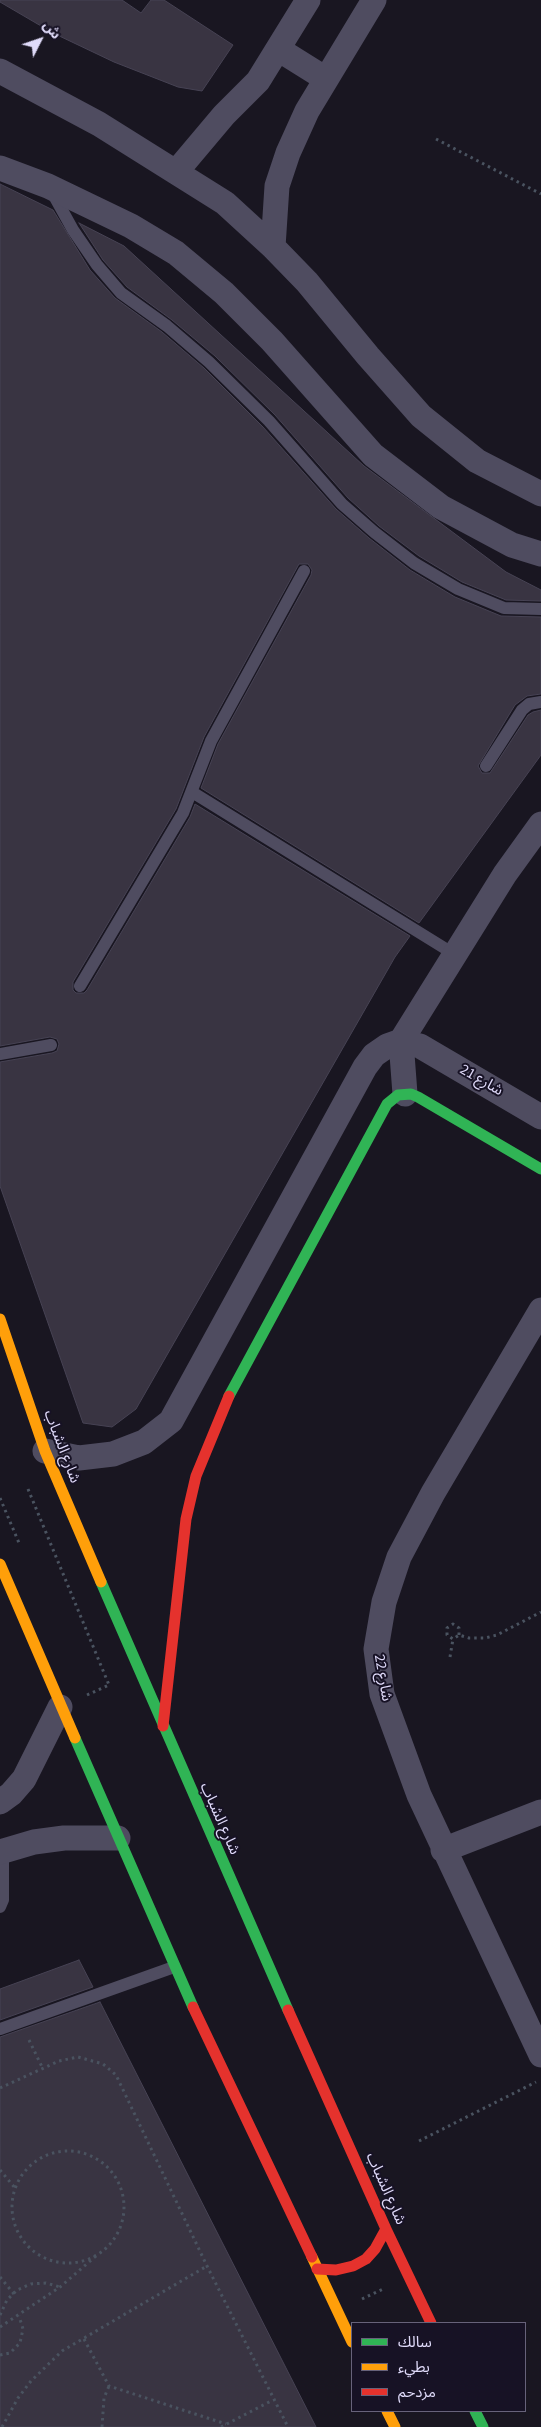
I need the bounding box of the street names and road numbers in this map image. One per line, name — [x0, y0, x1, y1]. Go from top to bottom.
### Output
street label: شارع 21 — [456, 1061, 506, 1101]
street label: شارع الشباب — [39, 1408, 83, 1486]
street label: شارع 22 — [369, 1653, 395, 1703]
street label: شارع الشباب — [195, 1780, 243, 1858]
street label: شارع الشباب — [361, 2150, 409, 2228]

